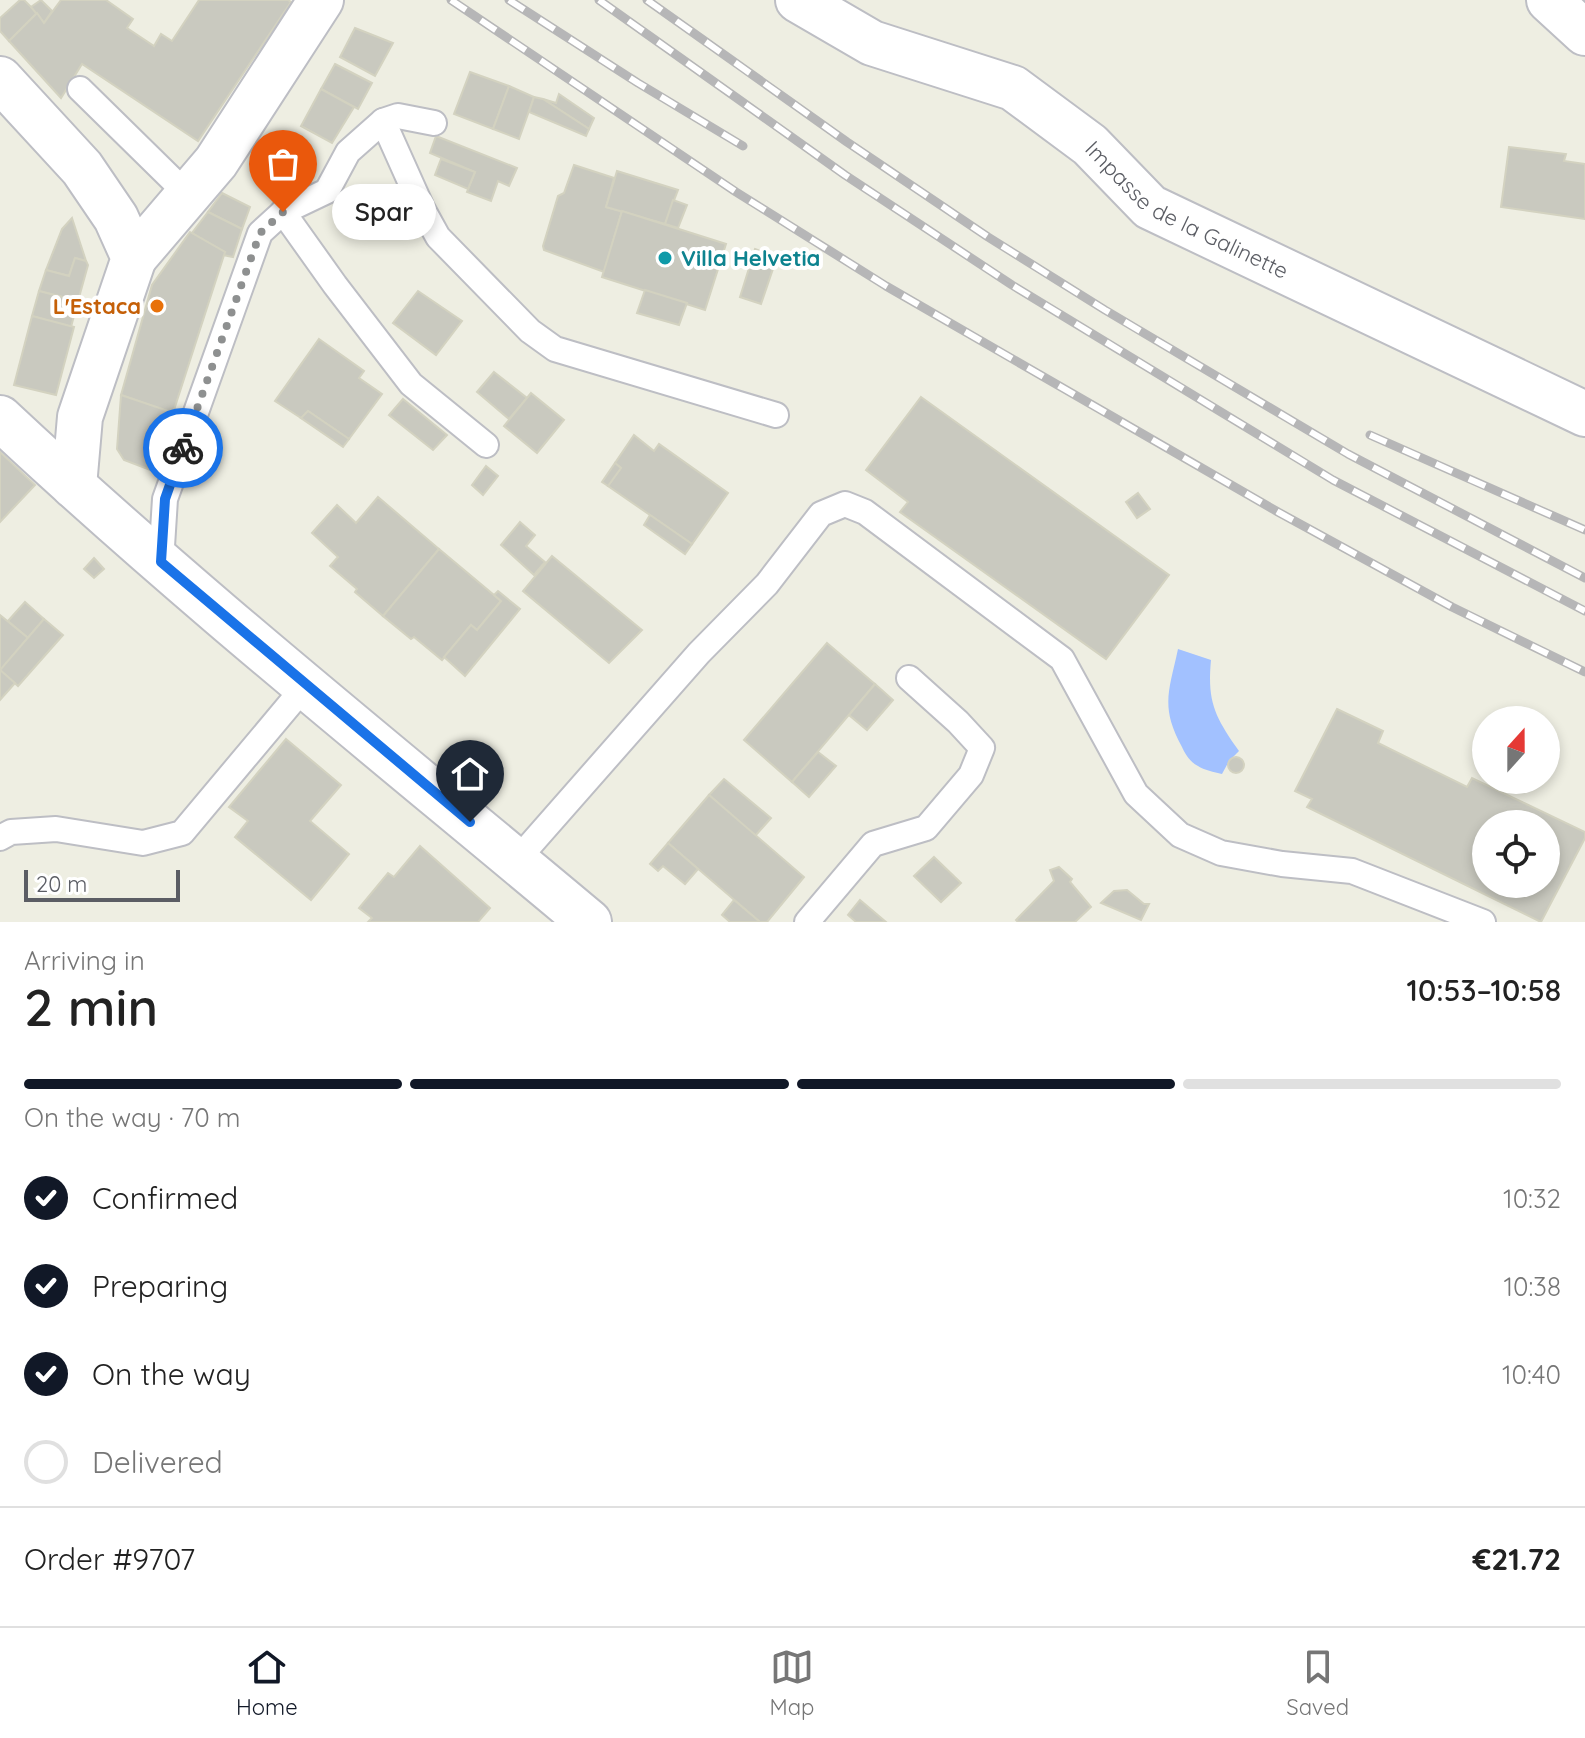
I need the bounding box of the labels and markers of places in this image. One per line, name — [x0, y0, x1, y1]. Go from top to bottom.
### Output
pin — [249, 130, 317, 212]
callout: Spar — [331, 184, 435, 240]
place label: Villa Helvetia — [681, 244, 820, 272]
marker: Villa Helvetia — [656, 249, 674, 267]
place label: L'Estaca — [53, 292, 141, 320]
marker: L'Estaca — [148, 297, 166, 315]
pin — [436, 740, 504, 822]

